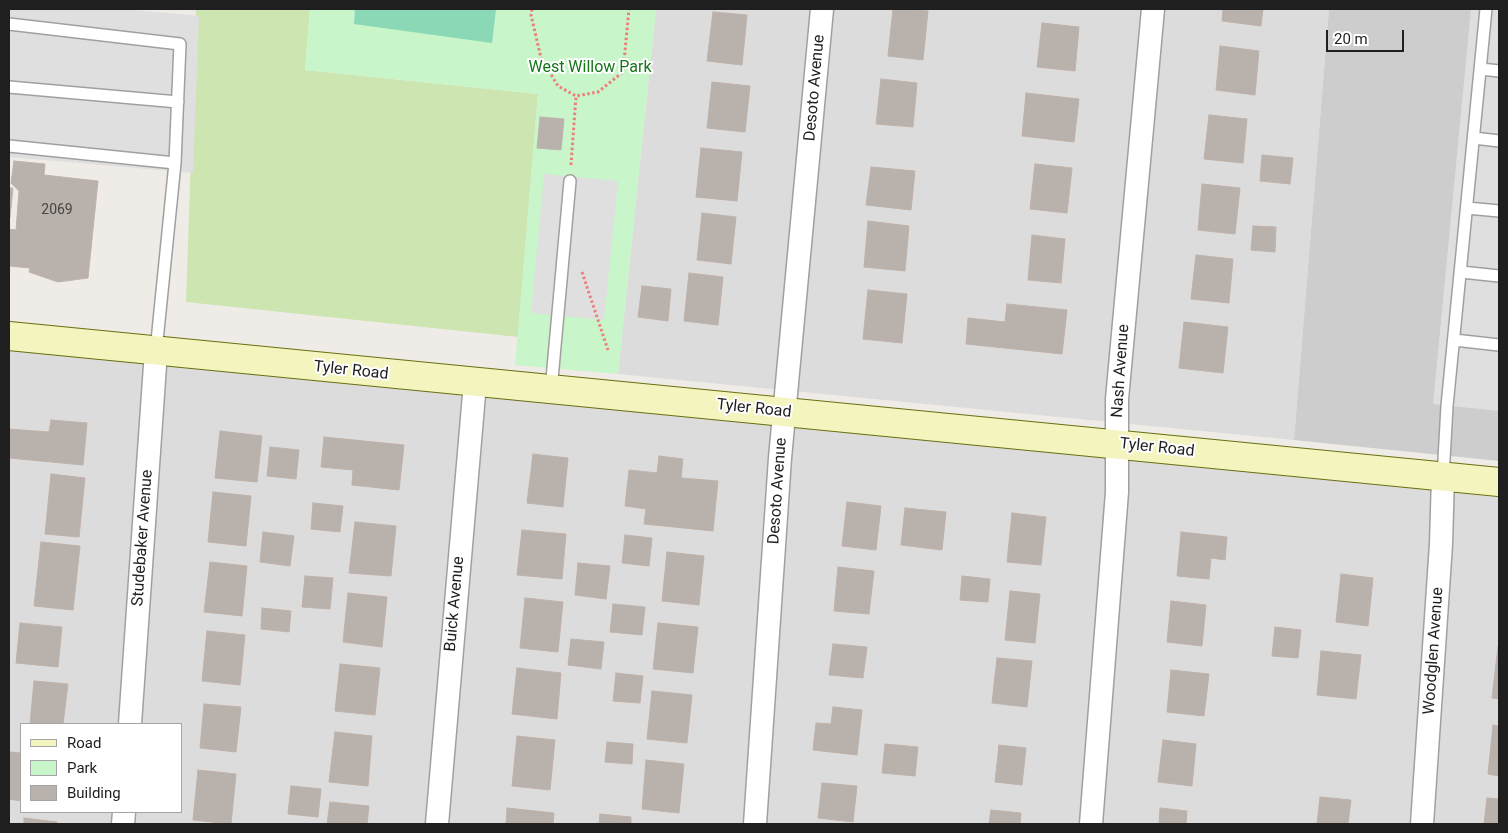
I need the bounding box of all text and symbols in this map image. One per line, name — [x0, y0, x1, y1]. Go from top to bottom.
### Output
scale bar — [1328, 20, 1406, 52]
text: 20 m — [1334, 30, 1368, 48]
street label: Desoto Avenue — [801, 34, 829, 142]
park label: West Willow Park — [528, 58, 652, 78]
house number: 2069 — [41, 202, 73, 218]
street label: Nash Avenue — [1108, 324, 1134, 418]
street label: Tyler Road — [313, 358, 389, 384]
street label: Tyler Road — [716, 396, 792, 422]
street label: Tyler Road — [1119, 435, 1195, 461]
street label: Desoto Avenue — [765, 437, 791, 545]
street label: Studebaker Avenue — [129, 469, 157, 607]
street label: Buick Avenue — [441, 556, 469, 652]
street label: Woodglen Avenue — [1420, 587, 1448, 715]
legend — [20, 723, 182, 813]
text: Road — [67, 734, 101, 752]
text: Park — [67, 759, 97, 777]
text: Building — [67, 784, 121, 802]

